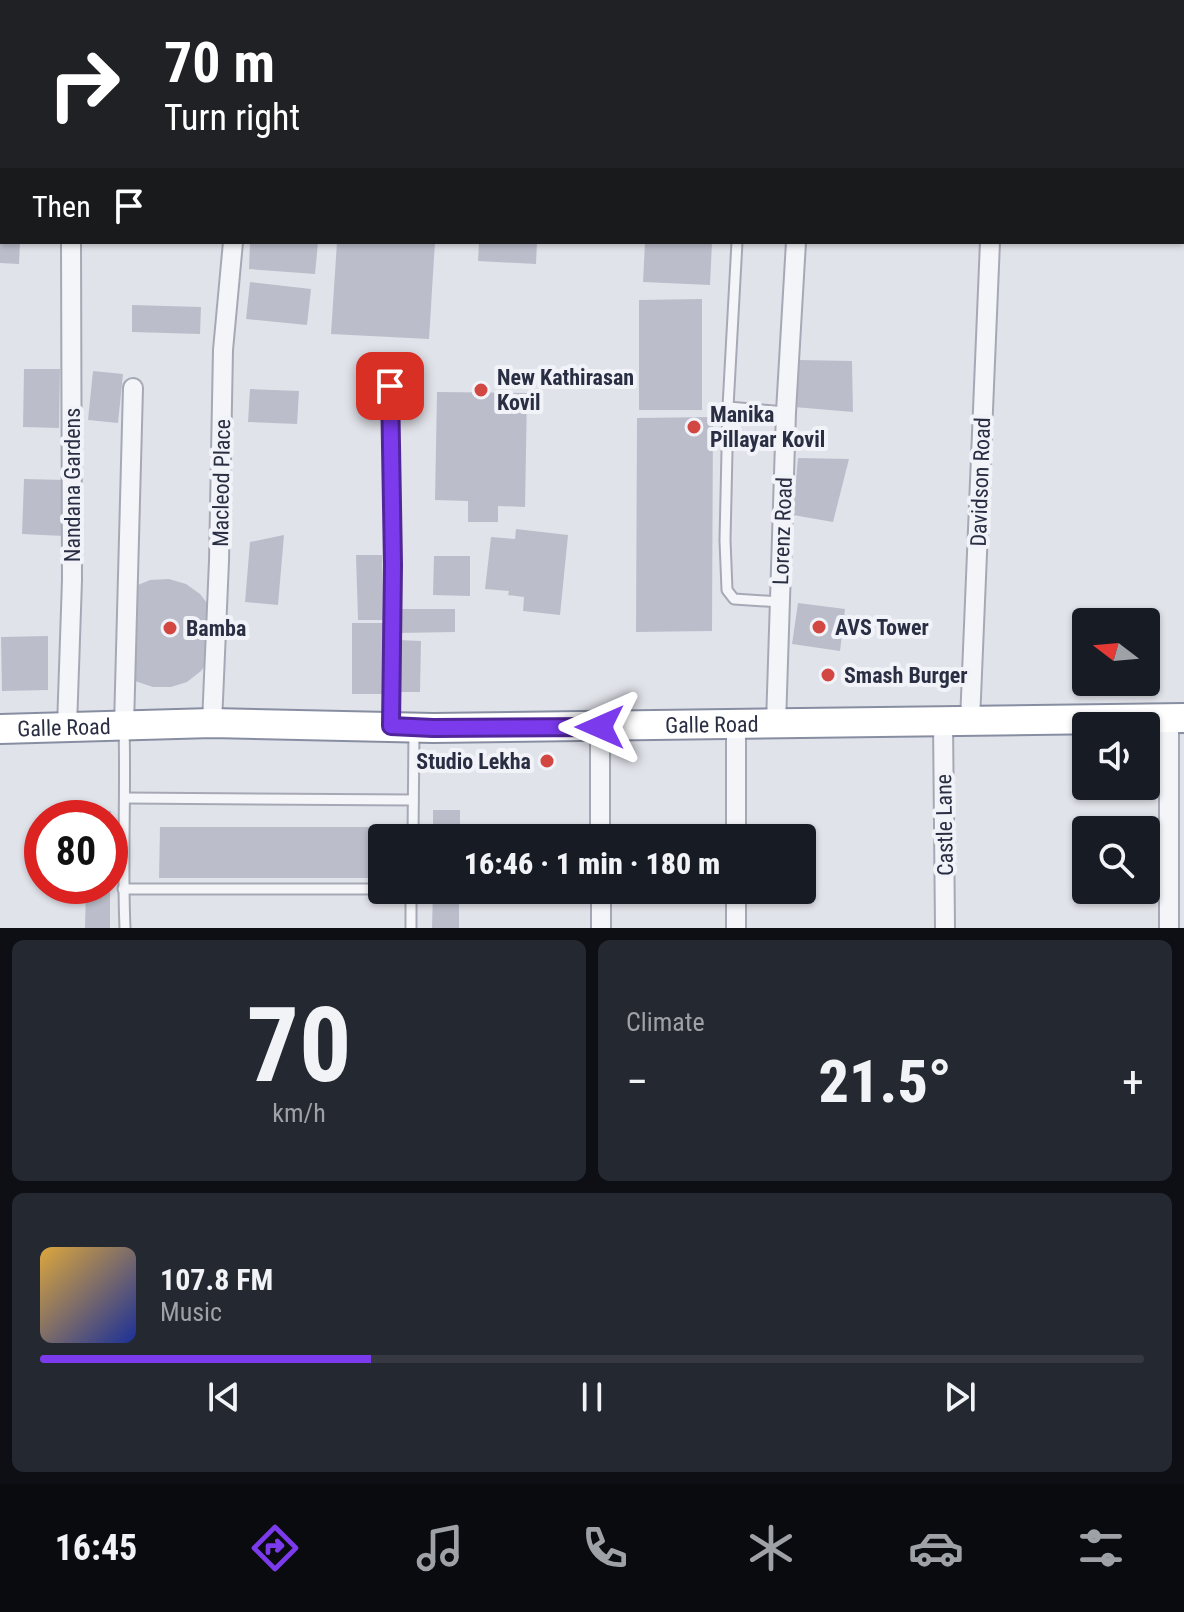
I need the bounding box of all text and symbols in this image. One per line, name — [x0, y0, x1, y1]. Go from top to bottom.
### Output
text: 70 m — [164, 30, 275, 96]
icon: right — [32, 32, 136, 136]
text: Turn right — [164, 97, 300, 139]
icon: arrive — [107, 184, 151, 228]
text: Then — [32, 189, 91, 224]
pin — [356, 352, 424, 420]
icon: arrive — [368, 364, 412, 408]
place label: New Kathirasan Kovil — [497, 365, 634, 415]
marker: New Kathirasan Kovil — [472, 381, 490, 399]
place label: Manika Pillayar Kovil — [710, 402, 825, 452]
street label: Nandana Gardens — [60, 408, 85, 562]
street label: Davidson Road — [966, 417, 995, 547]
marker: Manika Pillayar Kovil — [685, 418, 703, 436]
street label: Macleod Place — [208, 419, 235, 547]
street label: Lorenz Road — [768, 477, 797, 585]
north arrow — [1072, 608, 1160, 696]
map controls — [1072, 608, 1160, 904]
place label: AVS Tower — [835, 615, 929, 640]
place label: Bamba — [186, 616, 246, 641]
marker: AVS Tower — [810, 618, 828, 636]
marker: Bamba — [161, 619, 179, 637]
place label: Smash Burger — [844, 663, 968, 688]
marker: Smash Burger — [819, 666, 837, 684]
position arrow — [558, 685, 642, 769]
street label: Galle Road — [665, 712, 759, 738]
button: sound — [1072, 712, 1160, 800]
street label: Galle Road — [17, 714, 111, 742]
place label: Studio Lekha — [416, 749, 531, 774]
marker: Studio Lekha — [538, 752, 556, 770]
street label: Castle Lane — [931, 774, 958, 876]
speed limit sign: 80 — [24, 800, 128, 904]
button: search — [1072, 816, 1160, 904]
text: 16:46 · 1 min · 180 m — [464, 846, 720, 881]
text: 70 — [246, 985, 352, 1106]
text: Climate — [626, 1007, 705, 1037]
text: 21.5° — [819, 1046, 952, 1117]
text: − — [626, 1056, 648, 1108]
text: + — [1122, 1056, 1144, 1108]
text: km/h — [272, 1098, 326, 1128]
text: 107.8 FM — [160, 1262, 273, 1297]
text: Music — [160, 1297, 222, 1327]
icon: previous — [202, 1375, 246, 1419]
icon: pause — [570, 1375, 614, 1419]
icon: next — [938, 1375, 982, 1419]
icon: directions — [247, 1520, 303, 1576]
icon: music — [412, 1520, 468, 1576]
icon: phone — [577, 1520, 633, 1576]
icon: climate — [743, 1520, 799, 1576]
icon: car — [908, 1520, 964, 1576]
icon: filters — [1073, 1520, 1129, 1576]
text: 16:45 — [55, 1527, 137, 1569]

